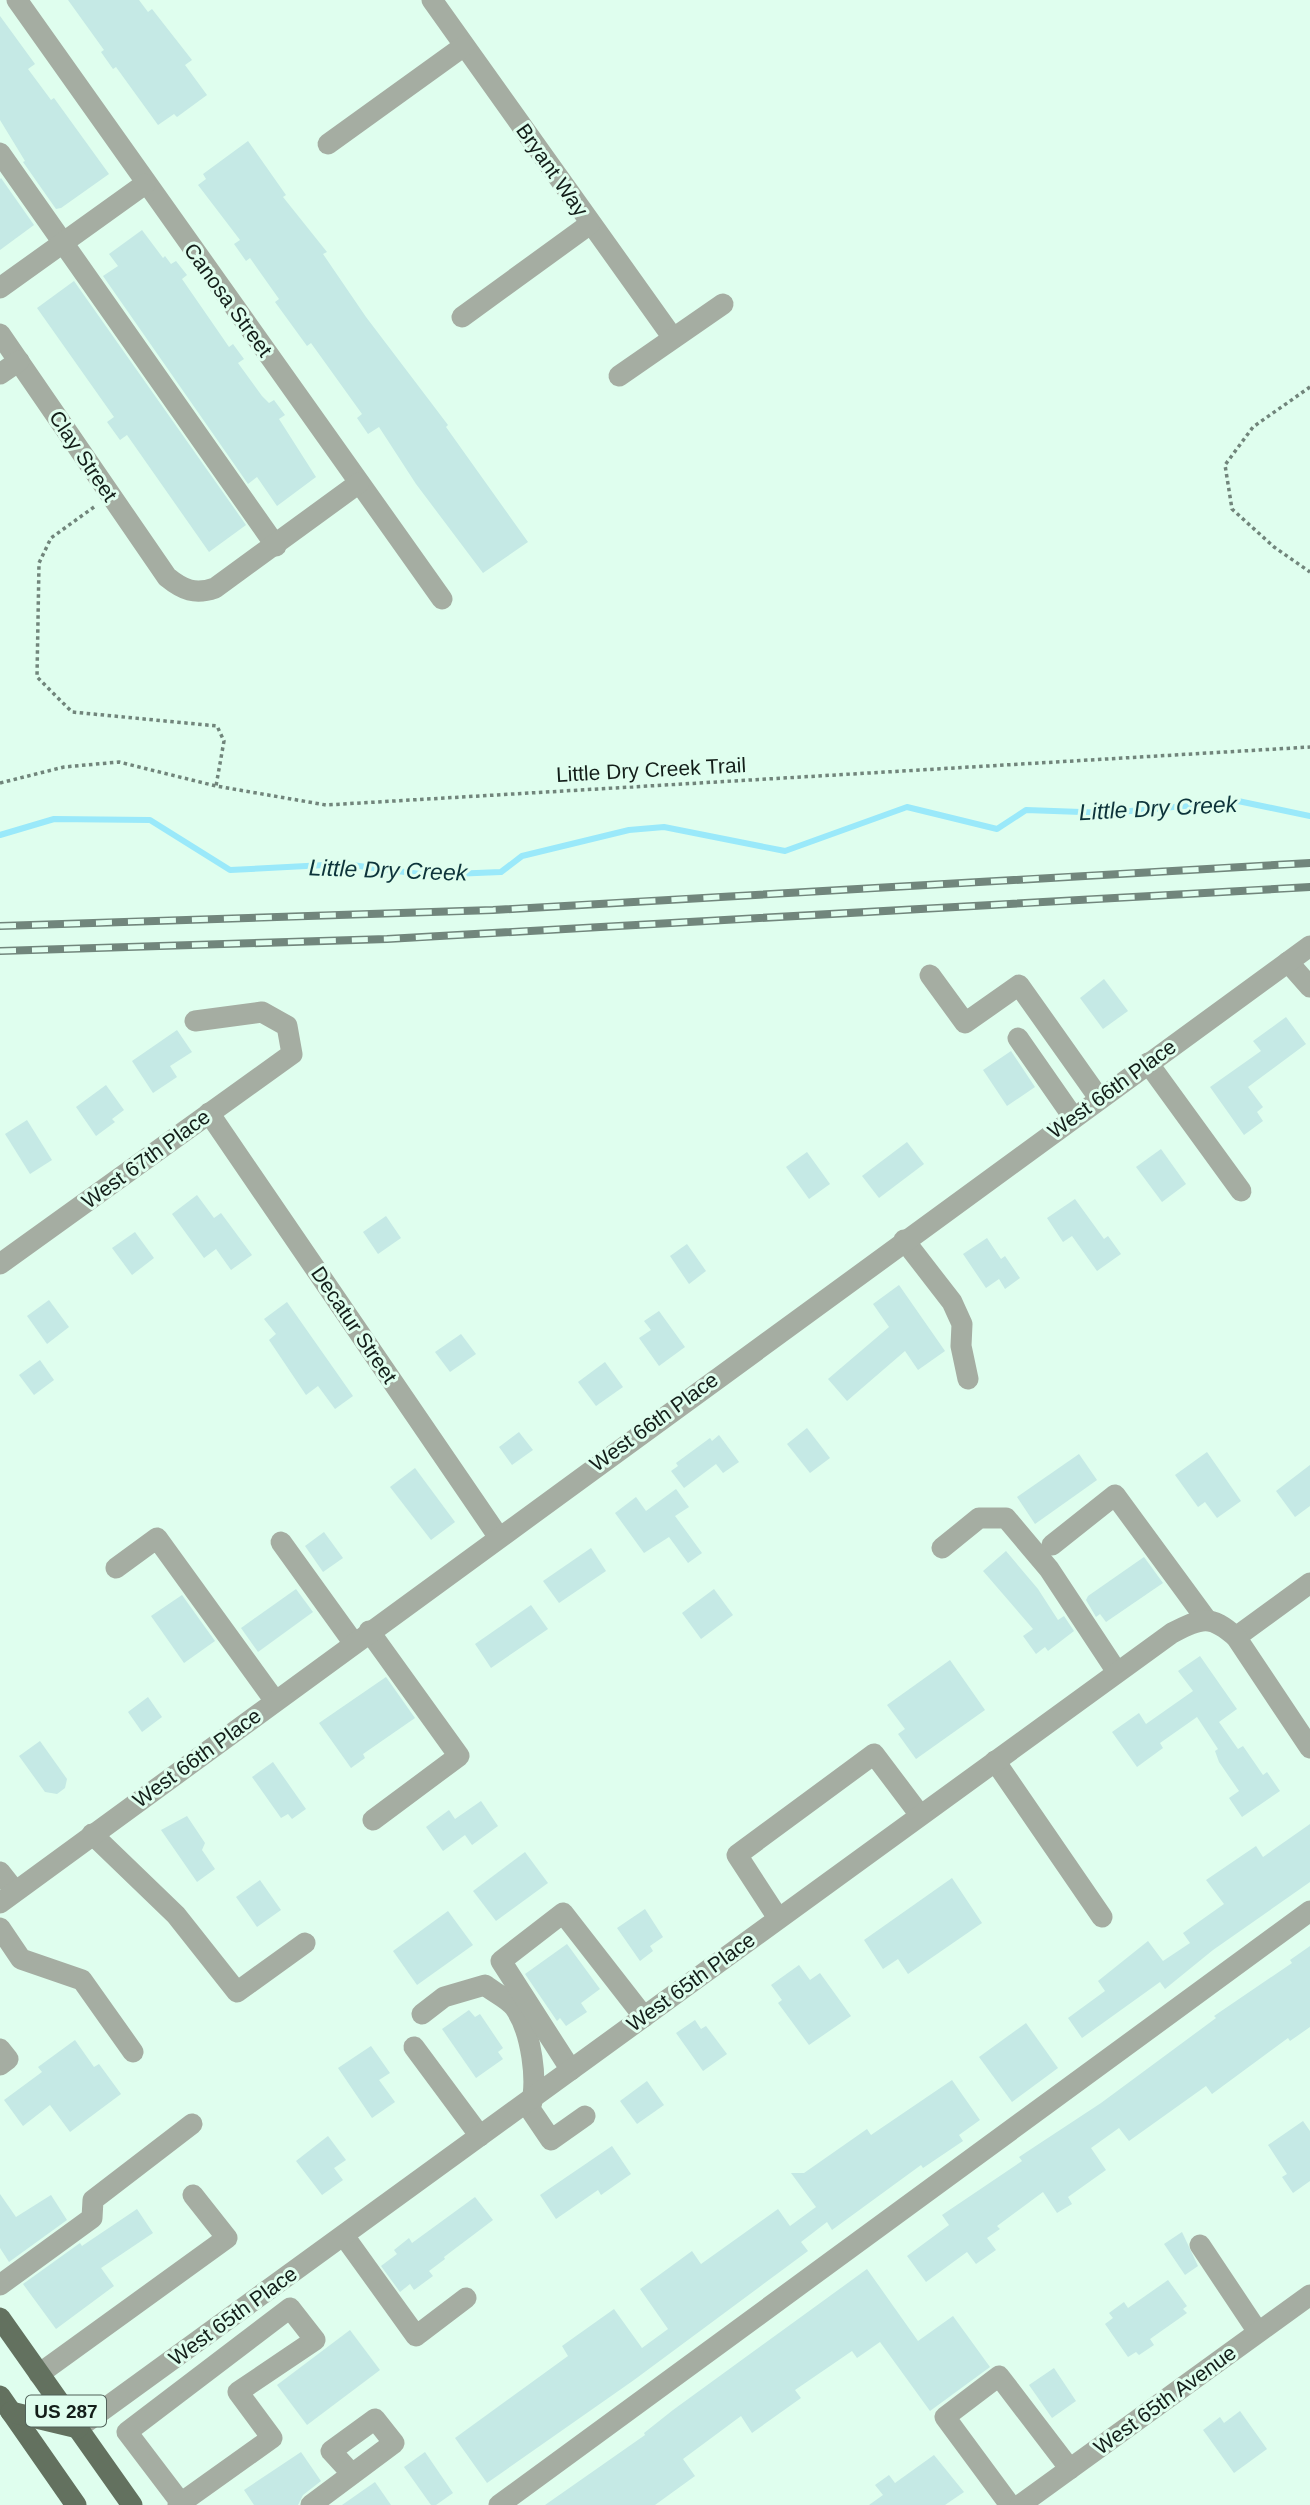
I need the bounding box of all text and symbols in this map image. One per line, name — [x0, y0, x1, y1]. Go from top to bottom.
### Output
street label: Bryant Way — [512, 119, 593, 221]
street label: Canosa Street — [180, 239, 277, 361]
street label: Clay Street — [45, 406, 122, 505]
street label: Little Dry Creek Trail — [555, 753, 747, 786]
water label: Little Dry Creek — [1078, 791, 1239, 825]
water label: Little Dry Creek — [308, 854, 469, 886]
street label: West 66th Place — [1043, 1034, 1180, 1143]
street label: West 67th Place — [77, 1104, 214, 1213]
street label: Decatur Street — [307, 1262, 402, 1387]
street label: West 66th Place — [585, 1367, 722, 1476]
street label: West 66th Place — [128, 1703, 265, 1812]
street label: West 65th Place — [622, 1927, 759, 2036]
street label: West 65th Place — [164, 2261, 301, 2370]
street label: West 65th Avenue — [1089, 2340, 1240, 2459]
road number: US 287 — [26, 2396, 106, 2426]

